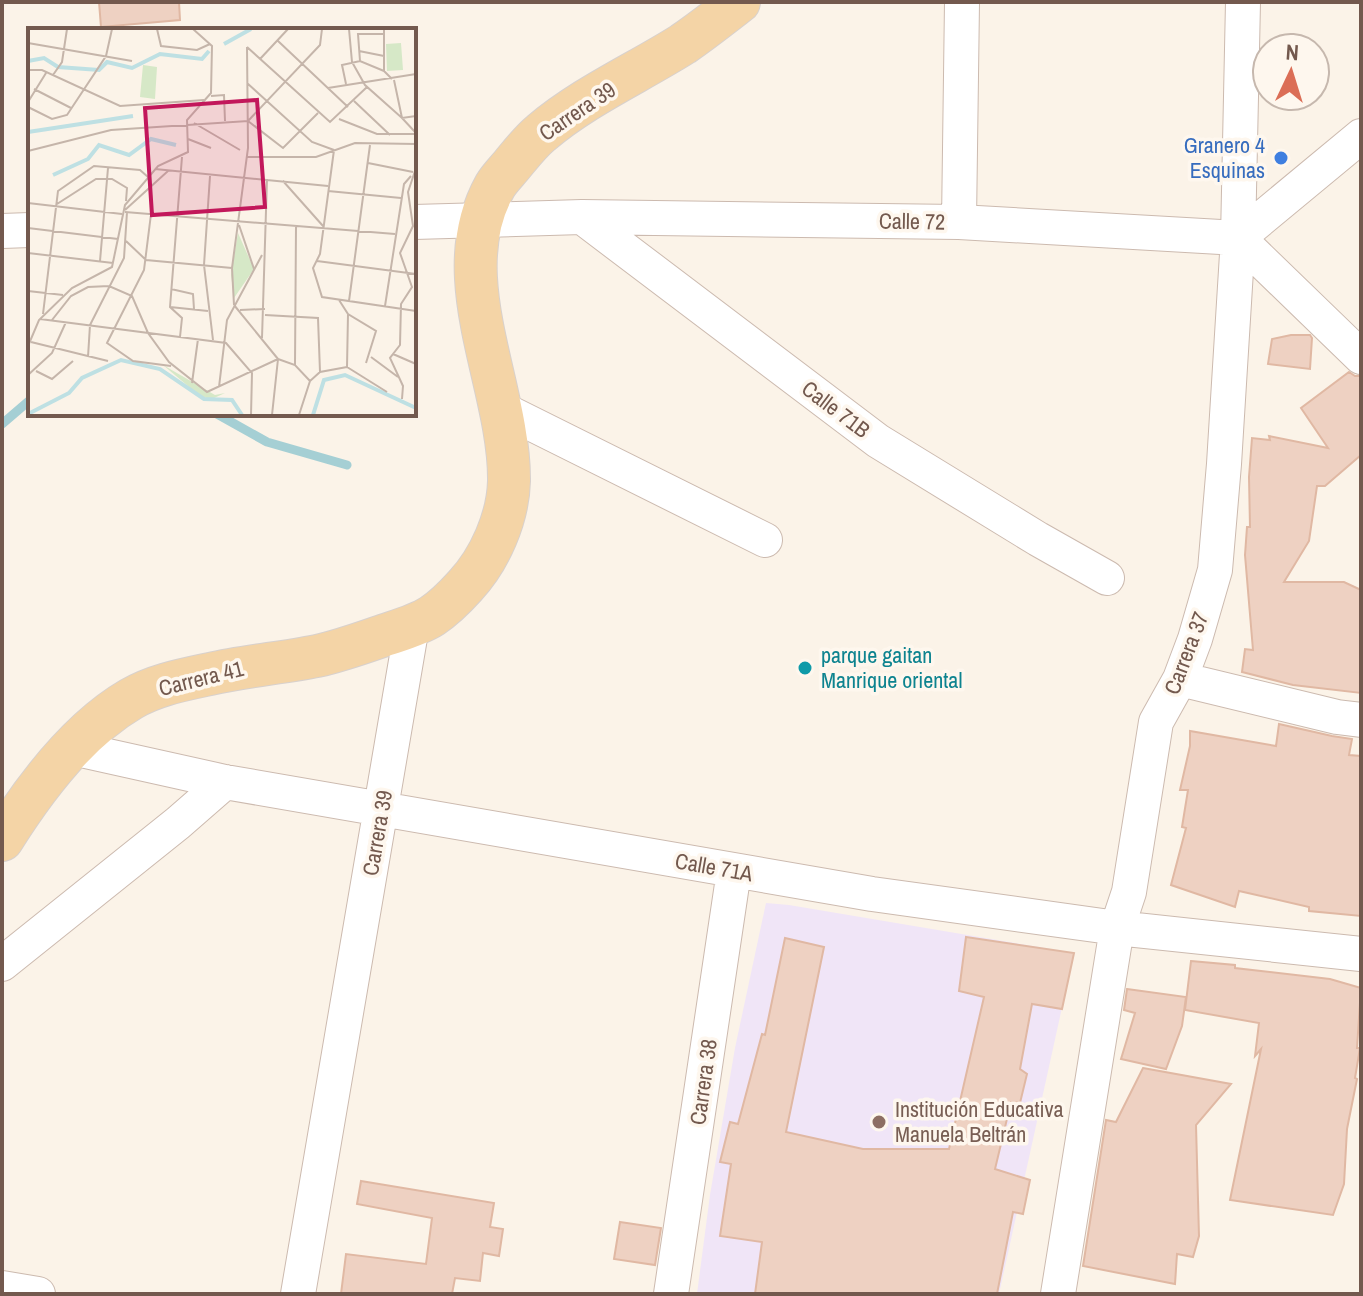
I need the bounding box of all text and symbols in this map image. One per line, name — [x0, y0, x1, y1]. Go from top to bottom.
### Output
inset map — [28, 28, 416, 416]
north arrow — [1251, 32, 1331, 112]
text: N — [1285, 37, 1300, 67]
street label: Carrera 39 — [533, 74, 621, 148]
place label: Granero 4 Esquinas — [1184, 130, 1265, 185]
marker: Granero 4 Esquinas — [1272, 149, 1290, 167]
street label: Calle 72 — [879, 205, 945, 237]
street label: Calle 71B — [796, 373, 876, 445]
street label: Carrera 37 — [1157, 607, 1215, 699]
place label: parque gaitan Manrique oriental — [821, 640, 962, 695]
street label: Carrera 41 — [156, 653, 246, 703]
marker: parque gaitan Manrique oriental — [796, 659, 814, 677]
street label: Carrera 39 — [355, 788, 399, 878]
street label: Calle 71A — [673, 845, 756, 889]
street label: Carrera 38 — [682, 1037, 724, 1127]
place label: Institución Educativa Manuela Beltrán — [895, 1094, 1064, 1149]
marker: Institución Educativa Manuela Beltrán — [870, 1113, 888, 1131]

